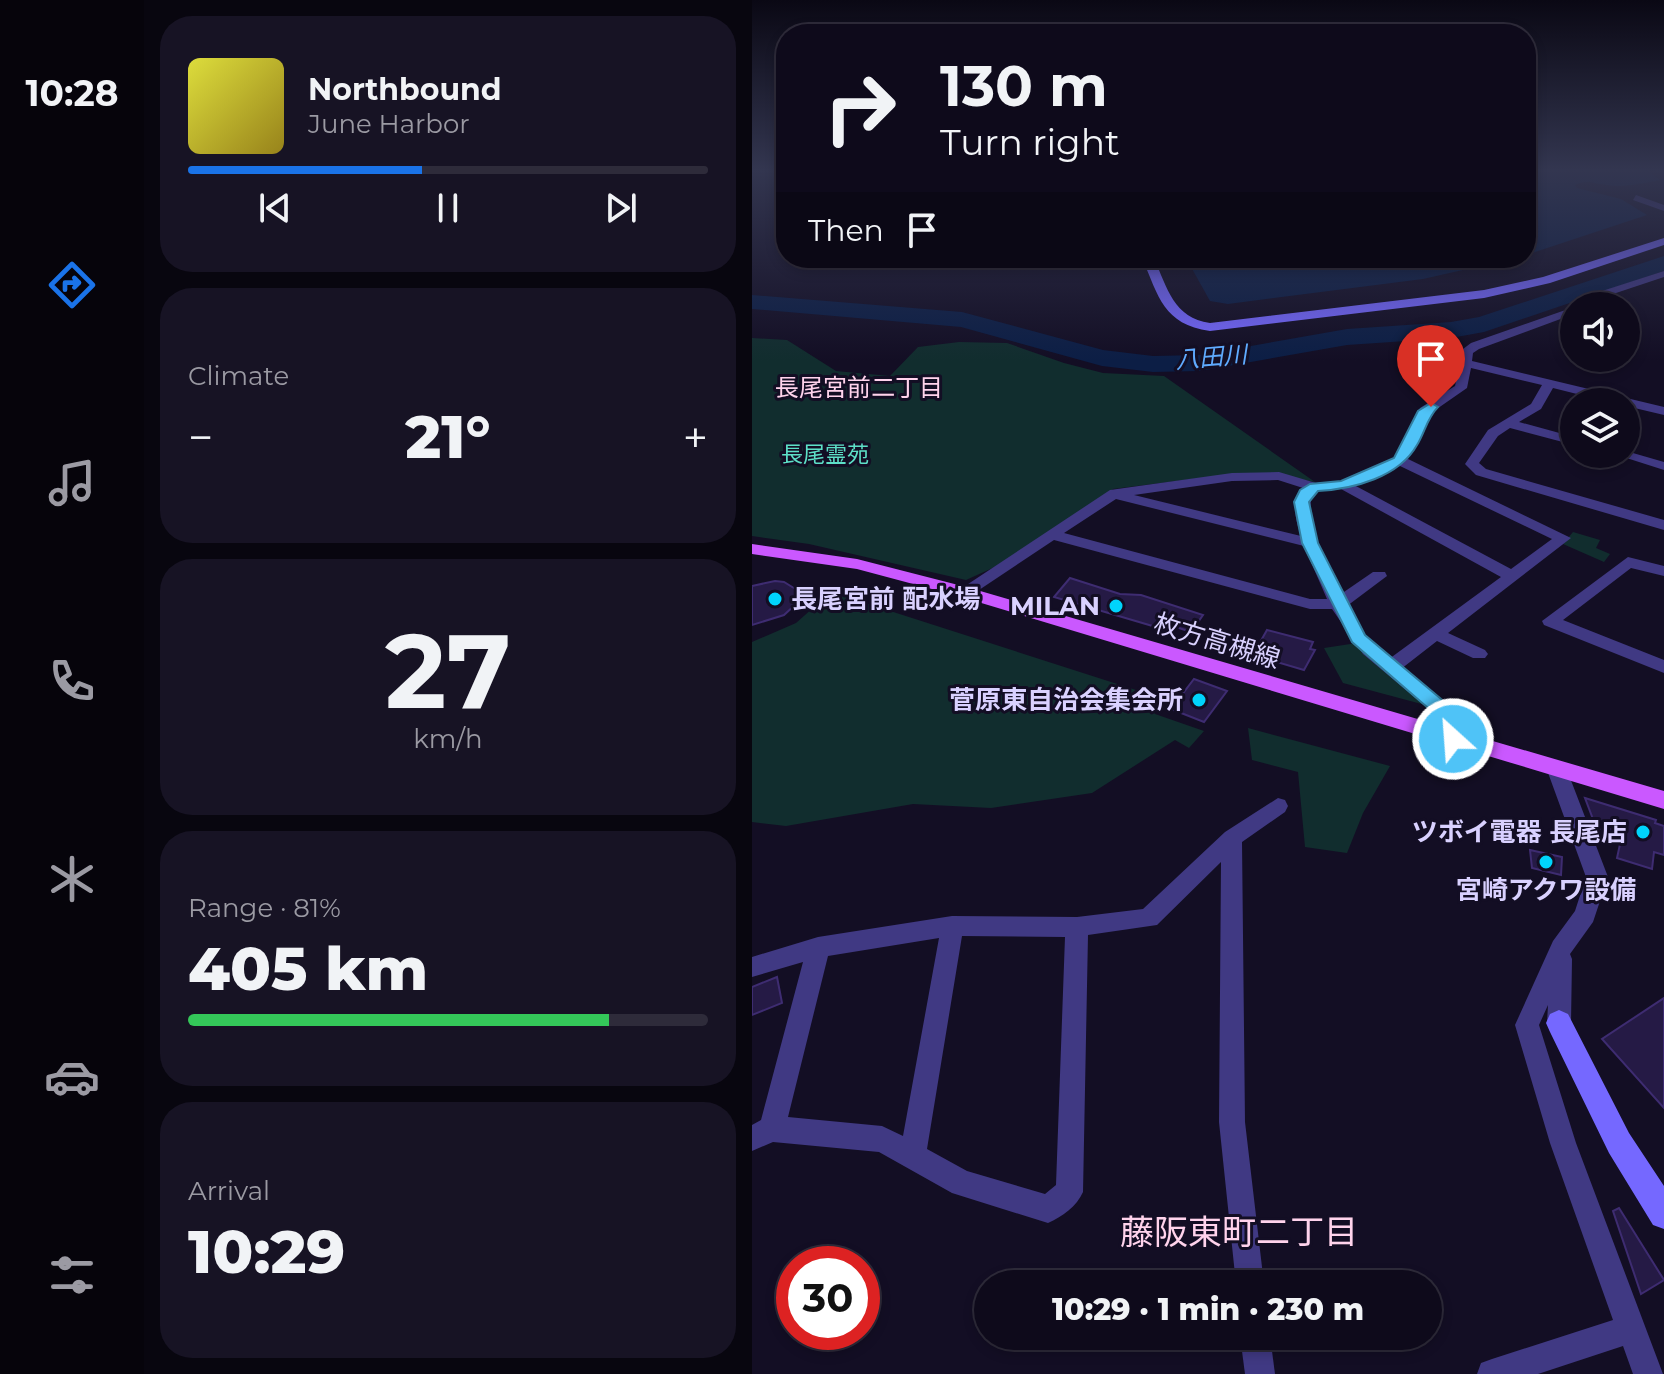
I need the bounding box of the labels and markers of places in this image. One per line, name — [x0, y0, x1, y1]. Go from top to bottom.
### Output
pin — [1397, 325, 1465, 407]
place label: 長尾宮前 配水場 — [791, 583, 980, 615]
marker: 長尾宮前 配水場 — [766, 590, 784, 608]
place label: MILAN — [1010, 590, 1100, 622]
marker: MILAN — [1107, 597, 1125, 615]
place label: 菅原東自治会集会所 — [949, 684, 1183, 716]
marker: 菅原東自治会集会所 — [1190, 691, 1208, 709]
place label: ツボイ電器 長尾店 — [1412, 816, 1627, 848]
marker: ツボイ電器 長尾店 — [1634, 823, 1652, 841]
marker: 宮崎アクワ設備 — [1537, 853, 1555, 871]
place label: 宮崎アクワ設備 — [1456, 874, 1636, 906]

